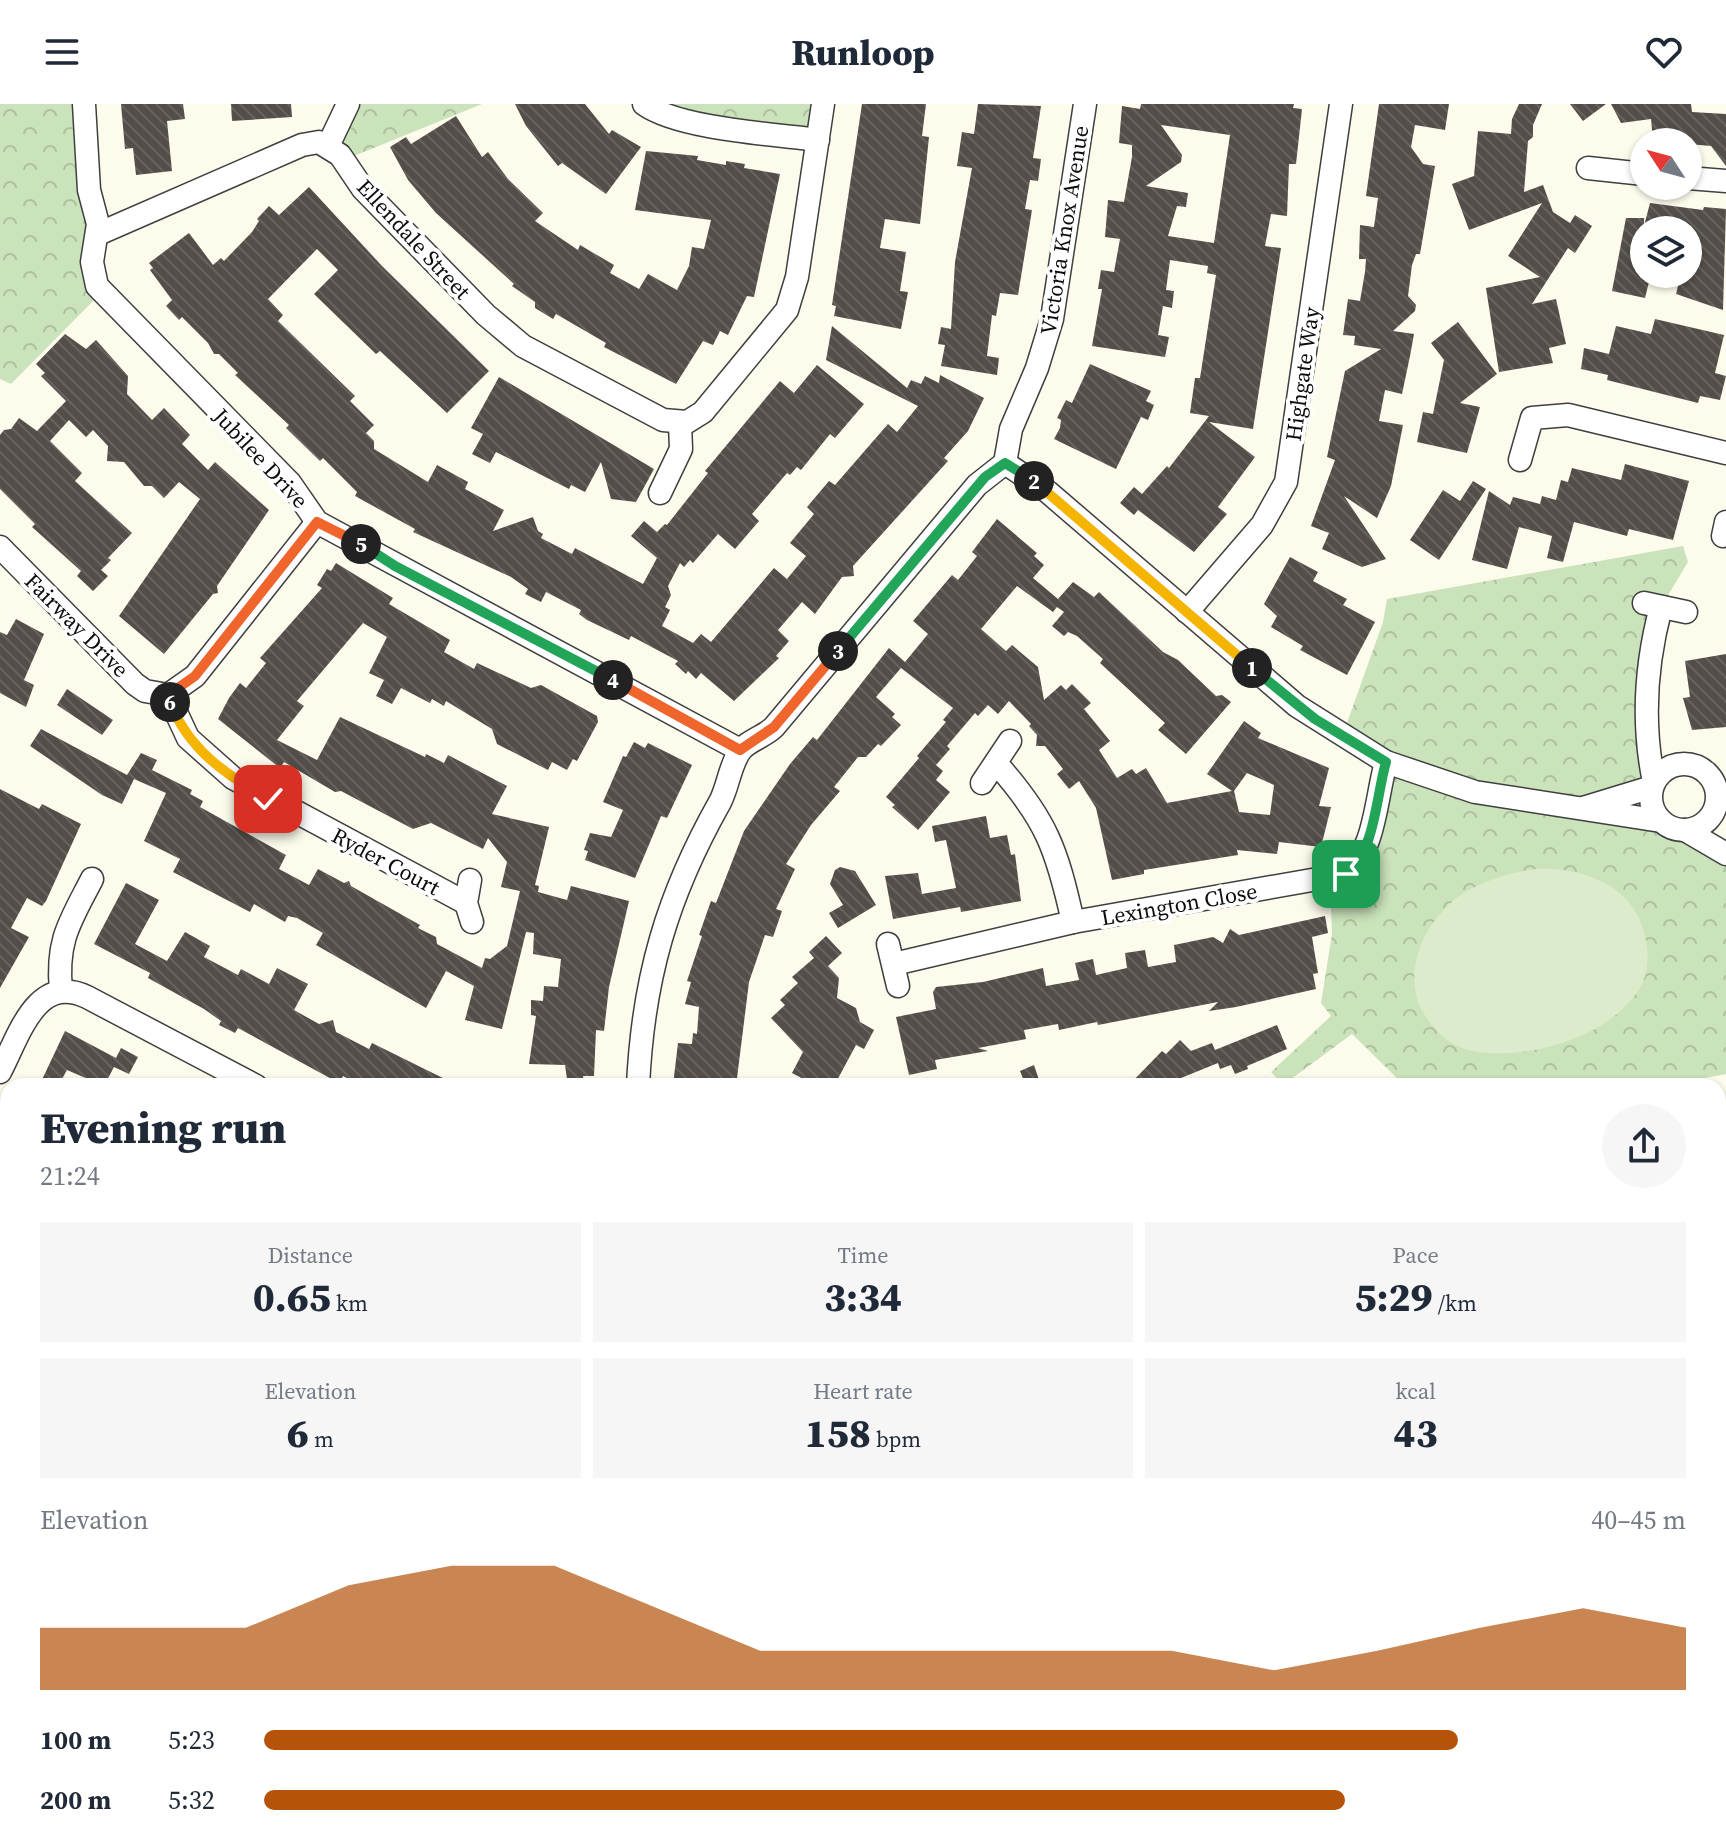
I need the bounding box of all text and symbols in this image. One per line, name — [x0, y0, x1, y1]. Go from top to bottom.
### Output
text: Runloop — [791, 28, 935, 77]
icon: menu — [40, 30, 84, 74]
icon: heart — [1642, 30, 1686, 74]
street label: Victoria Knox Avenue — [1033, 123, 1095, 337]
north arrow — [1630, 128, 1702, 200]
map controls — [1630, 128, 1702, 288]
street label: Ellendale Street — [350, 172, 478, 306]
button: layers — [1630, 216, 1702, 288]
street label: Highgate Way — [1278, 304, 1326, 443]
street label: Jubilee Drive — [206, 401, 315, 515]
pin: 2 — [1014, 461, 1054, 501]
text: 2 — [1028, 466, 1040, 496]
pin: 5 — [341, 524, 381, 564]
text: 5 — [355, 529, 367, 559]
street label: Fairway Drive — [18, 566, 136, 684]
pin: 3 — [818, 631, 858, 671]
text: 3 — [832, 636, 844, 666]
pin: 1 — [1232, 648, 1272, 688]
text: 1 — [1246, 653, 1258, 683]
pin: 4 — [593, 660, 633, 700]
text: 4 — [607, 665, 619, 695]
pin: 6 — [150, 682, 190, 722]
text: 6 — [164, 687, 176, 717]
pin — [234, 765, 302, 833]
icon: check — [246, 777, 290, 821]
street label: Ryder Court — [327, 820, 446, 902]
pin — [1312, 840, 1380, 908]
icon: arrive — [1324, 852, 1368, 896]
street label: Lexington Close — [1099, 875, 1259, 933]
text: Evening run — [40, 1097, 286, 1158]
button: share — [1602, 1104, 1686, 1188]
text: 21:24 — [40, 1158, 100, 1194]
text: Distance — [268, 1240, 353, 1270]
text: Time — [838, 1240, 888, 1270]
text: Pace — [1393, 1240, 1439, 1270]
text: 0.65 — [253, 1270, 331, 1324]
text: 3:34 — [824, 1270, 902, 1324]
text: 5:29 — [1354, 1270, 1433, 1324]
text: km — [331, 1288, 368, 1318]
text: /km — [1433, 1288, 1477, 1318]
text: Elevation — [264, 1376, 356, 1406]
text: Heart rate — [813, 1376, 913, 1406]
text: kcal — [1396, 1376, 1436, 1406]
text: 6 — [287, 1406, 309, 1460]
text: 158 — [805, 1406, 871, 1460]
text: 43 — [1394, 1406, 1438, 1460]
text: m — [309, 1424, 334, 1454]
text: bpm — [871, 1424, 921, 1454]
text: Elevation — [40, 1502, 149, 1538]
text: 40–45 m — [1591, 1502, 1686, 1538]
text: 100 m — [40, 1722, 111, 1758]
text: 5:23 — [168, 1722, 215, 1758]
text: 200 m — [40, 1782, 111, 1818]
text: 5:32 — [168, 1782, 215, 1818]

